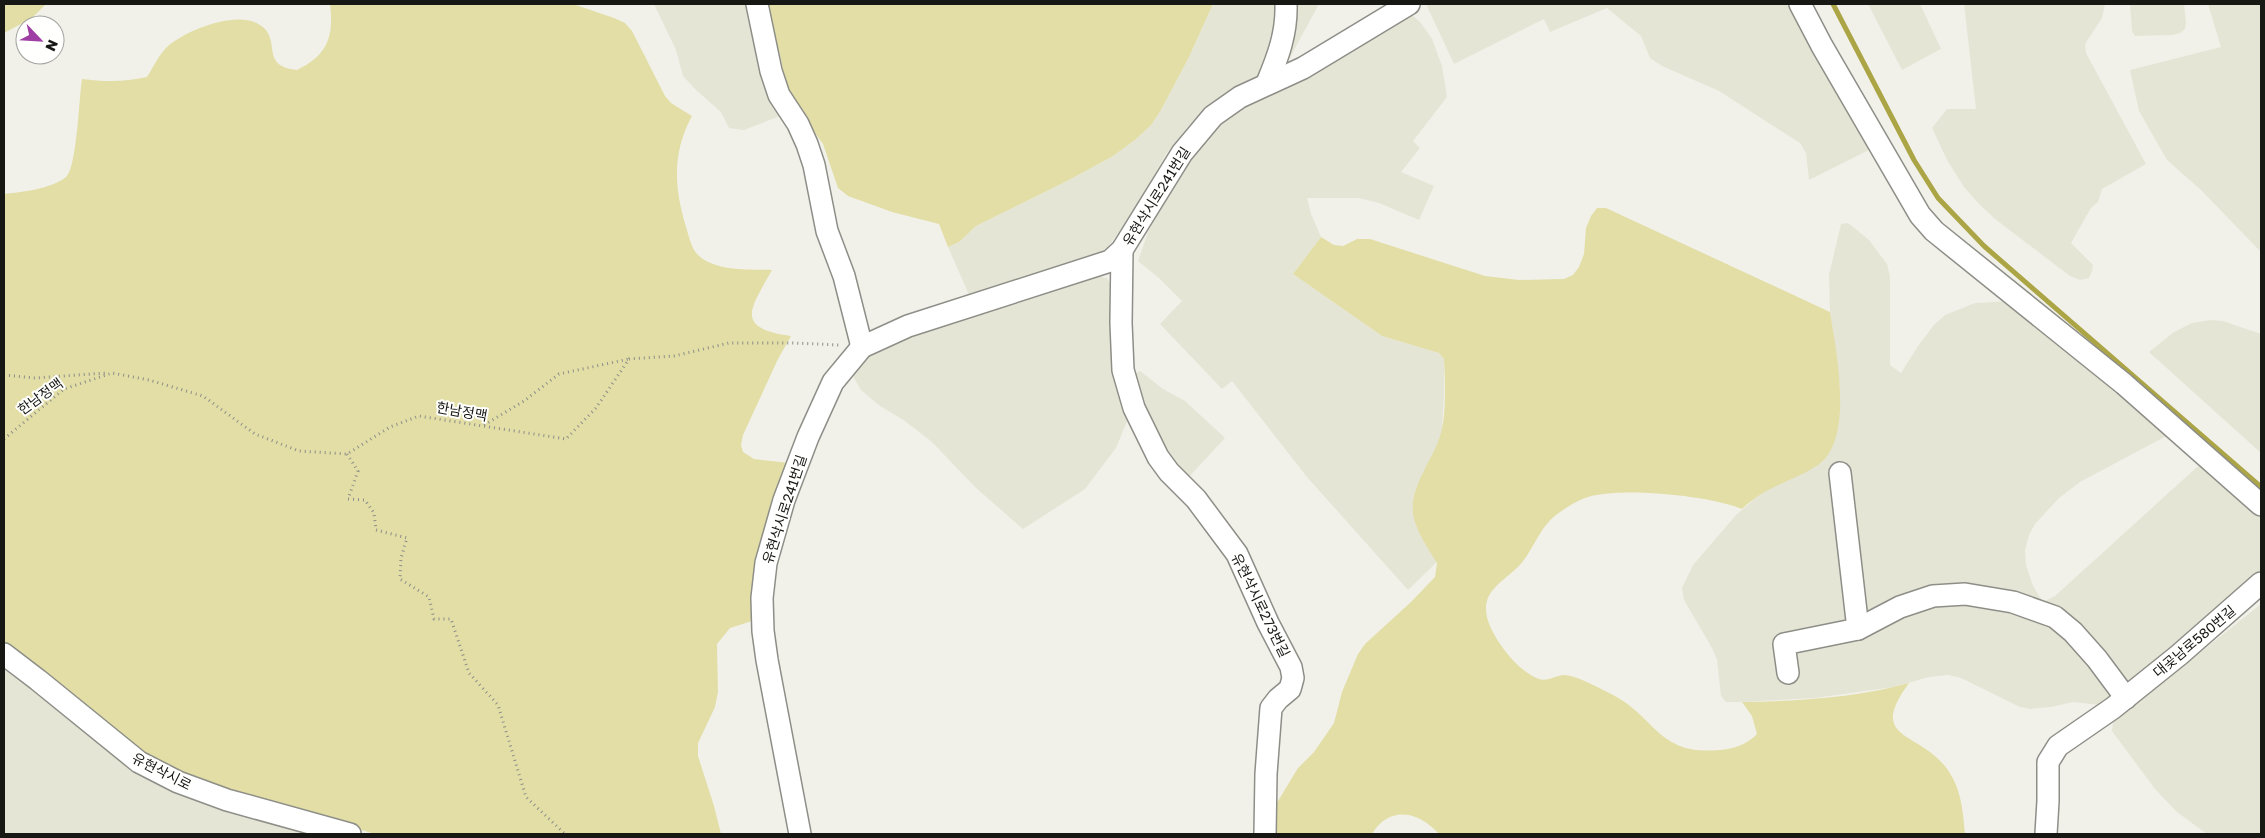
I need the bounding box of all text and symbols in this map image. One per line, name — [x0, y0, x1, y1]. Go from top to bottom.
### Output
north arrow — [15, 15, 65, 65]
text: N — [42, 37, 62, 54]
street label: 유현삭시로241번길 — [1119, 143, 1193, 249]
street label: 한남정맥 — [14, 374, 66, 418]
street label: 한남정맥 — [435, 398, 489, 424]
street label: 유현삭시로241번길 — [758, 452, 810, 566]
street label: 유현삭시로273번길 — [1228, 550, 1294, 660]
street label: 대곶남로580번길 — [2149, 602, 2239, 680]
street label: 유현삭시로 — [129, 749, 195, 793]

